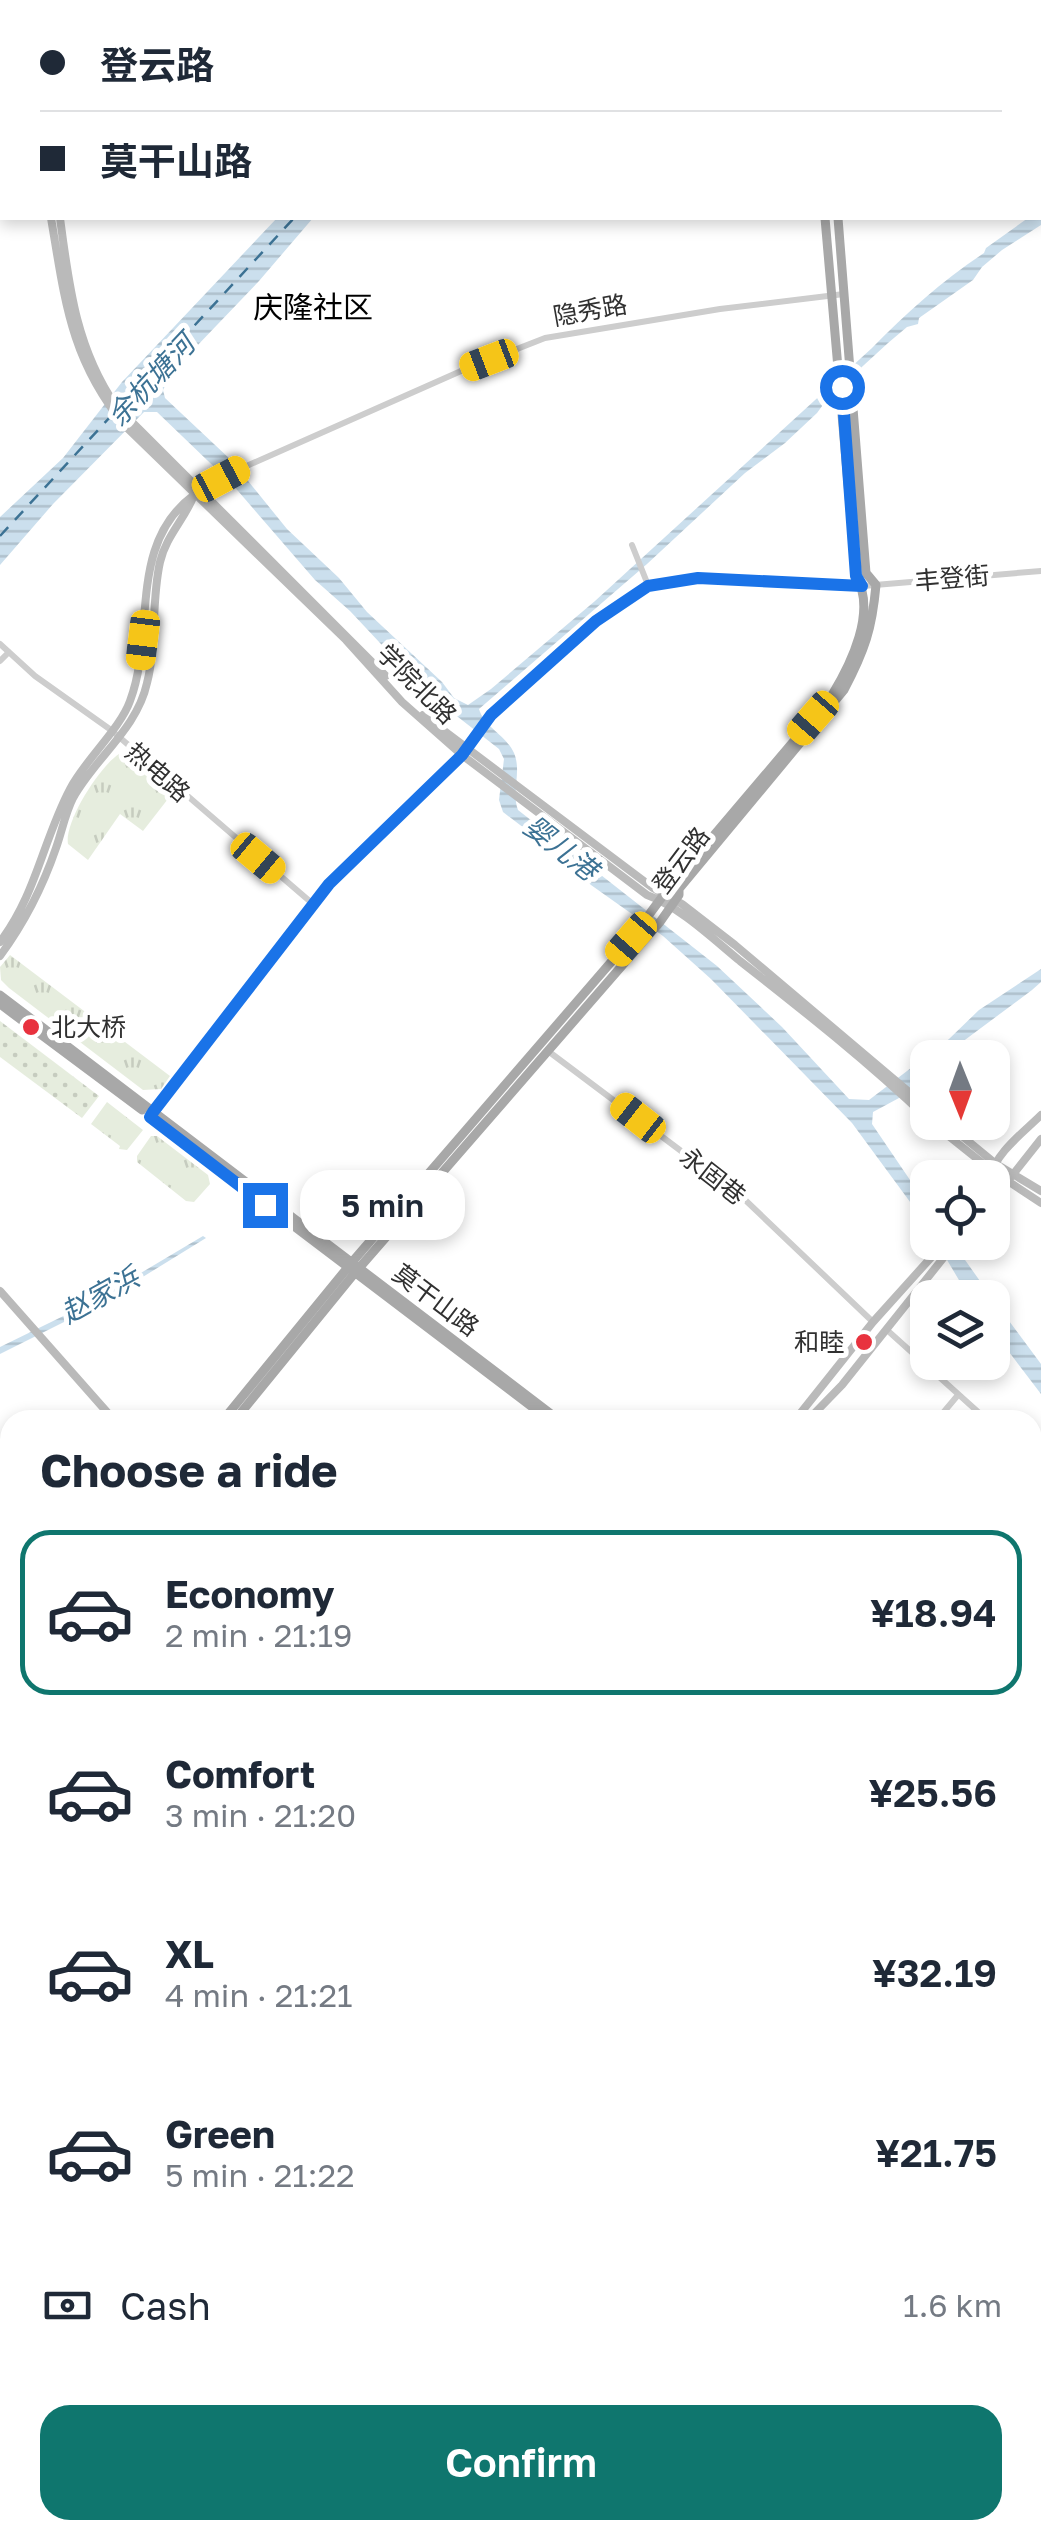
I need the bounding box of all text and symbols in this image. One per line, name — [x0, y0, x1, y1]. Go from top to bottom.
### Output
text: 登云路 — [100, 42, 214, 87]
text: 莫干山路 — [100, 138, 252, 183]
street label: 隐秀路 — [550, 288, 630, 331]
district label: 庆隆社区 — [253, 289, 373, 325]
water label: 余杭塘河 — [100, 324, 204, 432]
car — [456, 335, 522, 385]
route start — [820, 365, 865, 410]
car — [187, 452, 255, 506]
street label: 丰登街 — [913, 559, 991, 596]
car — [124, 608, 162, 672]
street label: 学院北路 — [371, 637, 464, 730]
car — [782, 686, 844, 750]
street label: 热电路 — [120, 735, 197, 808]
water label: 婴儿港 — [518, 809, 608, 889]
street label: 登云路 — [646, 820, 716, 899]
car — [225, 827, 291, 889]
car — [600, 907, 662, 971]
place label: 北大桥 — [51, 1011, 126, 1042]
marker: 北大桥 — [20, 1016, 42, 1038]
north arrow — [910, 1040, 1010, 1140]
map controls — [910, 1040, 1010, 1380]
car — [605, 1088, 671, 1148]
street label: 永固巷 — [674, 1140, 752, 1211]
button: locate — [910, 1160, 1010, 1260]
callout: 5 min — [300, 1170, 465, 1240]
route end — [243, 1183, 288, 1228]
text: 5 min — [341, 1186, 424, 1224]
street label: 莫干山路 — [387, 1257, 486, 1342]
water label: 赵家浜 — [55, 1258, 147, 1329]
button: layers — [910, 1280, 1010, 1380]
place label: 和睦 — [794, 1326, 844, 1357]
marker: 和睦 — [853, 1331, 875, 1353]
text: Choose a ride — [40, 1443, 338, 1497]
icon: car — [45, 1568, 135, 1658]
text: Economy — [165, 1571, 334, 1616]
text: ¥18.94 — [870, 1590, 997, 1635]
text: 2 min · 21:19 — [165, 1616, 352, 1654]
icon: car — [45, 1748, 135, 1838]
text: Comfort — [165, 1751, 315, 1796]
text: ¥25.56 — [869, 1770, 997, 1815]
text: 3 min · 21:20 — [165, 1796, 356, 1834]
icon: car — [45, 1928, 135, 2018]
text: XL — [165, 1931, 214, 1976]
text: ¥32.19 — [872, 1950, 997, 1995]
text: 4 min · 21:21 — [165, 1976, 352, 2014]
icon: car — [45, 2108, 135, 2198]
text: Green — [165, 2111, 275, 2156]
text: ¥21.75 — [875, 2130, 997, 2175]
text: 5 min · 21:22 — [165, 2156, 355, 2194]
icon: cash — [40, 2278, 95, 2333]
text: Cash — [120, 2283, 211, 2328]
text: 1.6 km — [903, 2286, 1002, 2324]
button: Confirm — [40, 2405, 1002, 2520]

